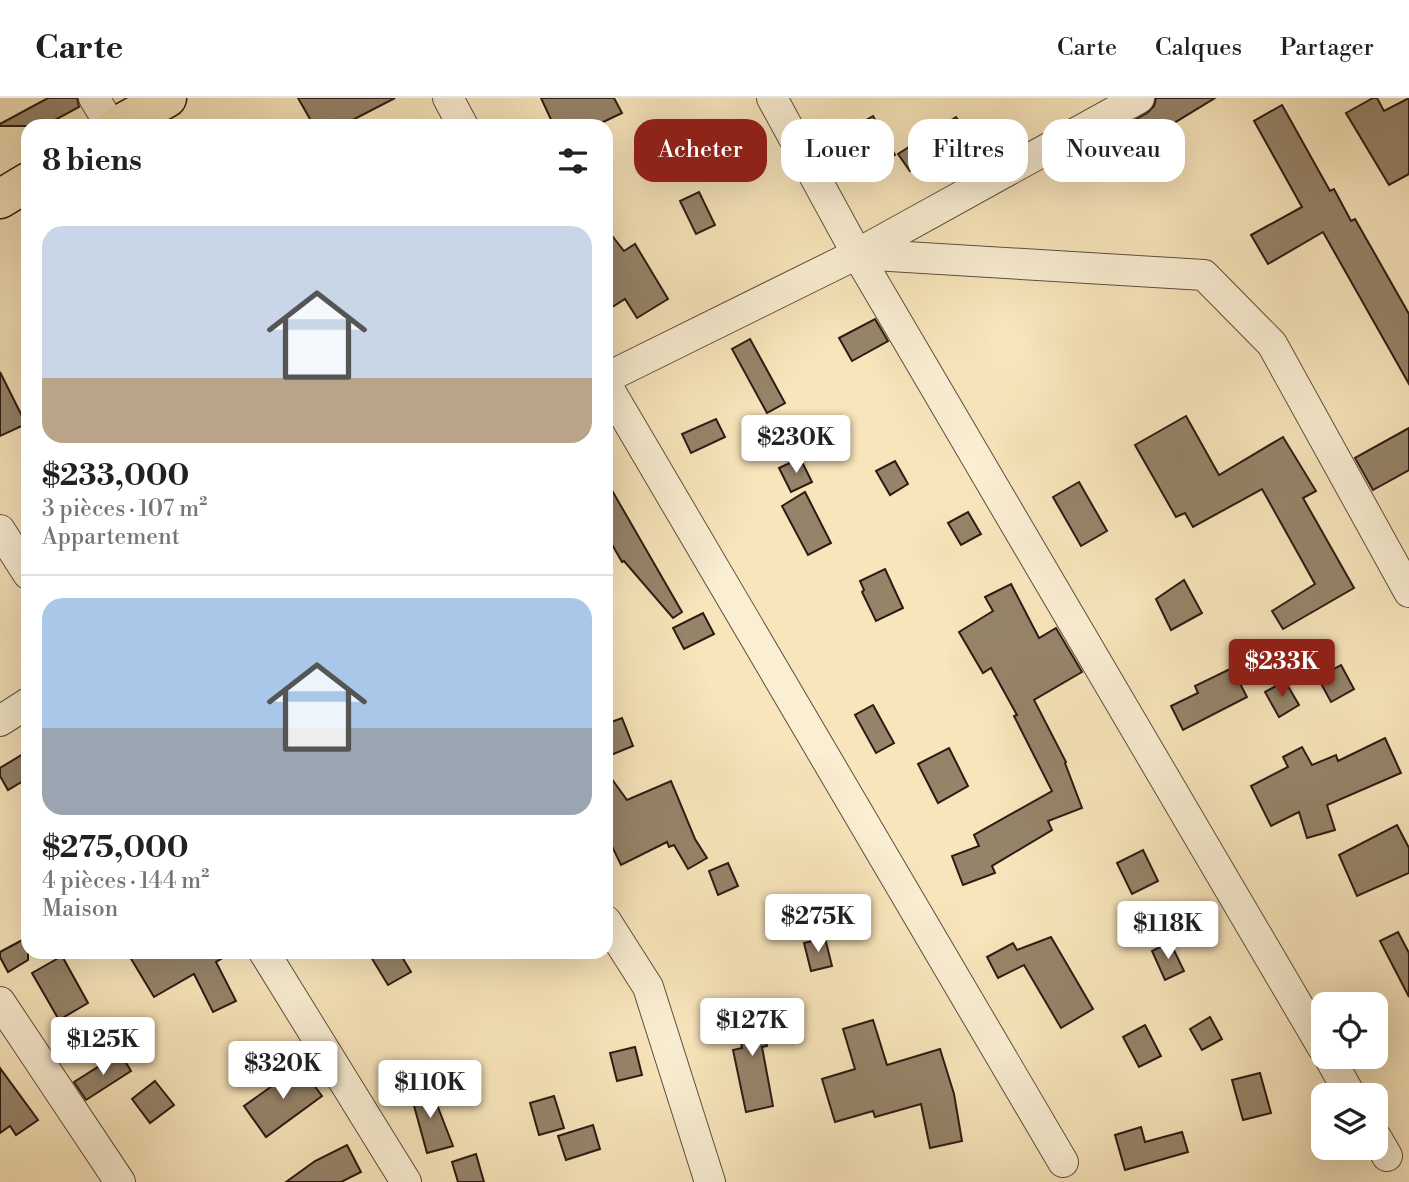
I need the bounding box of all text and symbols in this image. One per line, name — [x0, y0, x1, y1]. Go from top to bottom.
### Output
text: Carte — [35, 28, 123, 69]
text: Carte — [1057, 33, 1117, 63]
text: Calques — [1155, 33, 1242, 63]
text: Partager — [1280, 33, 1374, 63]
chip: Acheter — [634, 119, 767, 182]
chip: Louer — [781, 119, 894, 182]
chip: Filtres — [908, 119, 1028, 182]
chip: Nouveau — [1042, 119, 1185, 182]
text: 8 biens — [42, 142, 142, 180]
icon: filters — [554, 142, 592, 180]
icon: home — [254, 272, 380, 398]
pin: $230K — [747, 416, 845, 475]
text: $230K — [757, 424, 835, 452]
text: $233,000 — [42, 457, 189, 495]
text: 3 pièces · 107 m² — [42, 495, 207, 523]
text: Appartement — [42, 523, 180, 551]
pin: $233K — [1233, 640, 1331, 699]
icon: home — [254, 644, 380, 770]
text: $233K — [1245, 648, 1319, 676]
text: $275,000 — [42, 829, 189, 867]
text: 4 pièces · 144 m² — [42, 867, 209, 895]
pin: $275K — [769, 894, 867, 954]
text: Maison — [42, 895, 118, 923]
pin: $118K — [1119, 902, 1217, 961]
text: $275K — [781, 903, 855, 931]
text: $118K — [1133, 910, 1203, 938]
map controls — [1311, 992, 1388, 1160]
button: locate — [1311, 992, 1388, 1069]
pin: $127K — [703, 998, 801, 1058]
text: $127K — [716, 1007, 788, 1035]
pin: $125K — [54, 1018, 152, 1077]
text: $125K — [67, 1026, 139, 1054]
pin: $320K — [234, 1042, 332, 1101]
text: $320K — [244, 1050, 322, 1078]
pin: $110K — [381, 1060, 479, 1120]
text: $110K — [394, 1069, 466, 1097]
button: layers — [1311, 1083, 1388, 1160]

